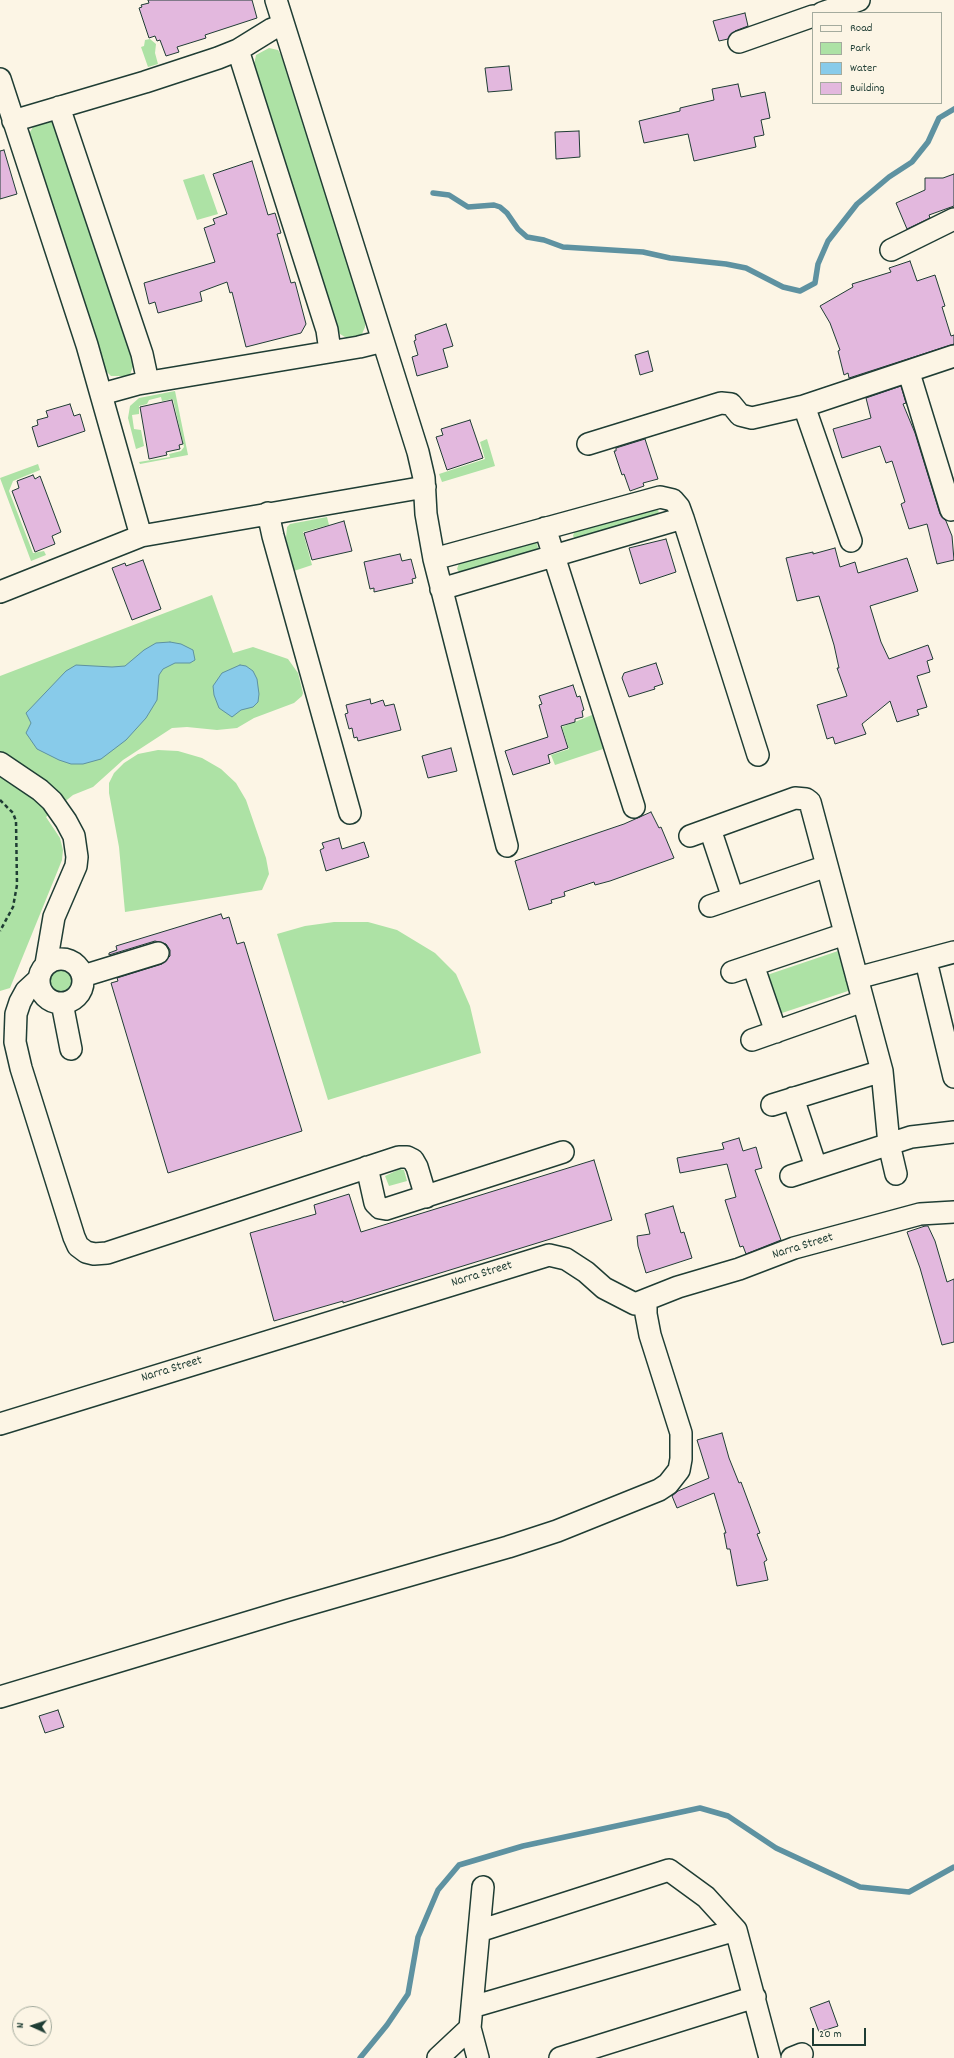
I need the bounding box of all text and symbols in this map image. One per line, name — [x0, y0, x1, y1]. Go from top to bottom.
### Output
legend — [812, 12, 942, 104]
text: Road — [850, 20, 872, 37]
text: Park — [850, 40, 870, 57]
text: Water — [850, 60, 877, 77]
text: Building — [850, 80, 885, 97]
street label: Narra Street — [771, 1230, 835, 1264]
street label: Narra Street — [450, 1258, 514, 1292]
street label: Narra Street — [140, 1353, 204, 1387]
north arrow — [12, 2006, 52, 2046]
scale bar — [814, 2020, 868, 2046]
text: N — [13, 2022, 29, 2029]
text: 20 m — [819, 2026, 842, 2043]

